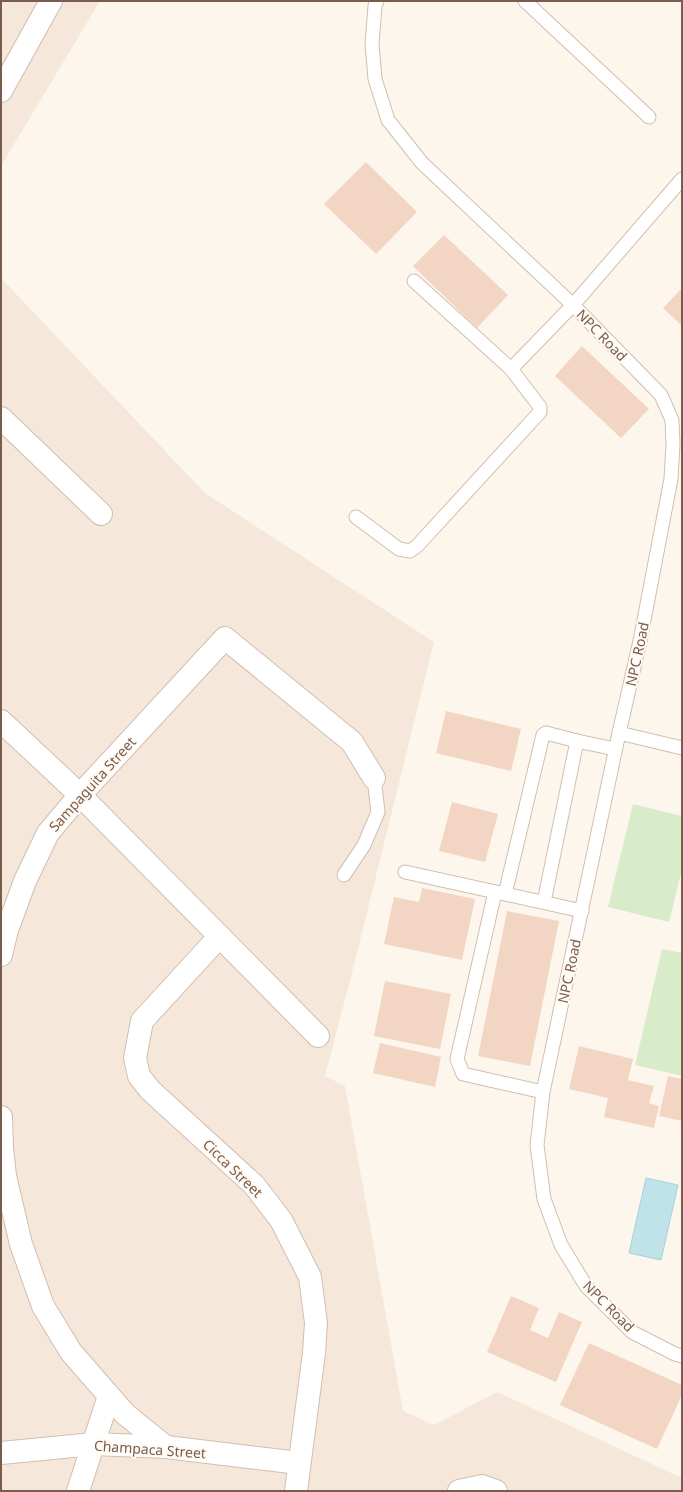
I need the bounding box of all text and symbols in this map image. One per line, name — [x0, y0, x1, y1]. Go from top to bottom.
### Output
street label: NPC Road — [573, 305, 631, 365]
street label: NPC Road — [621, 620, 653, 688]
street label: Sampaguita Street — [44, 732, 140, 836]
street label: NPC Road — [553, 937, 585, 1005]
street label: Cicca Street — [199, 1135, 267, 1201]
street label: NPC Road — [579, 1276, 639, 1336]
street label: Champaca Street — [93, 1436, 207, 1462]

